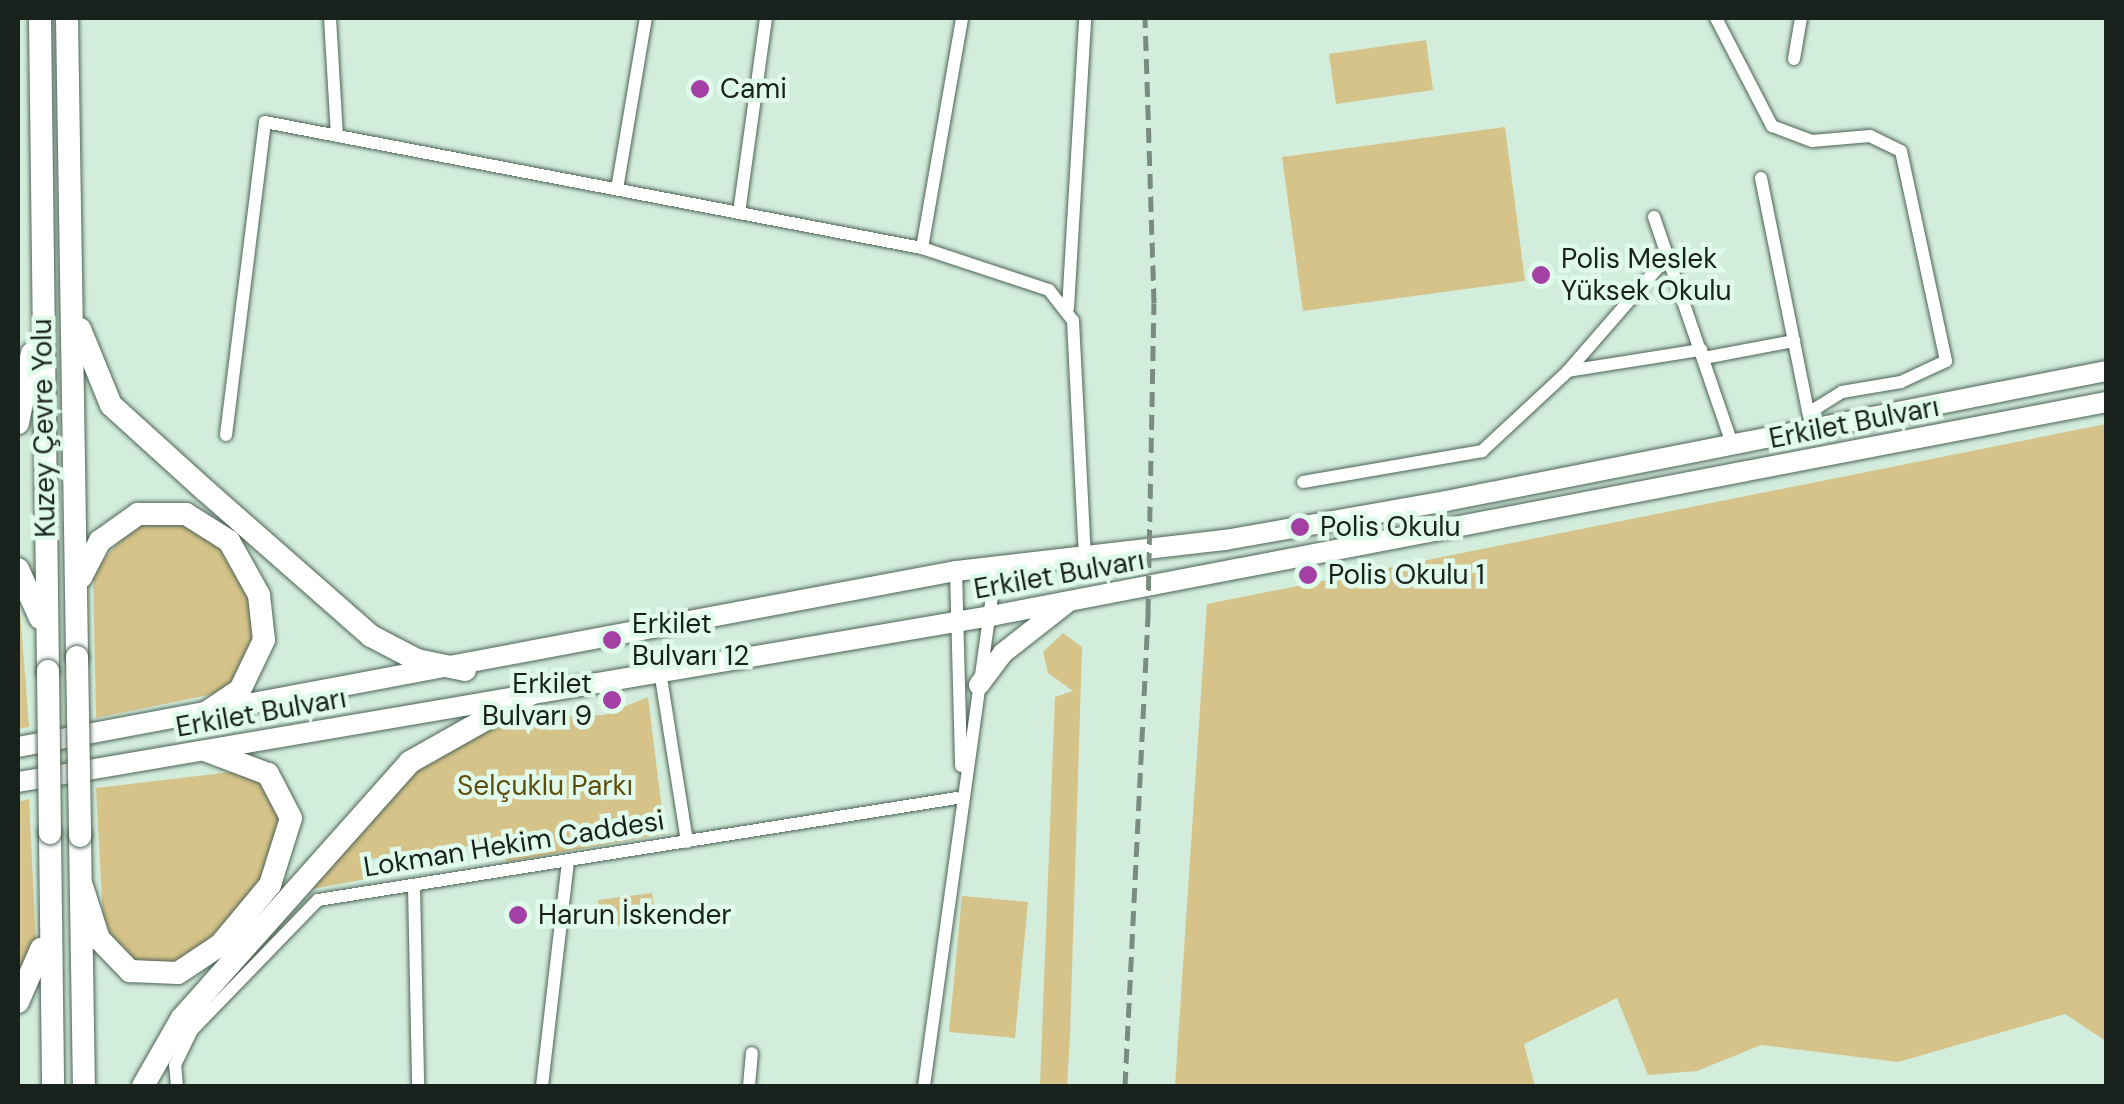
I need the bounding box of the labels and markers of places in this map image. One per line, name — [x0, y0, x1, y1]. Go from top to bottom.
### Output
place label: Cami — [720, 72, 787, 106]
marker: Cami — [689, 78, 711, 100]
place label: Polis Meslek Yüksek Okulu — [1561, 242, 1731, 308]
marker: Polis Meslek Yüksek Okulu — [1530, 264, 1552, 286]
place label: Polis Okulu — [1320, 510, 1461, 544]
marker: Polis Okulu — [1289, 516, 1311, 538]
place label: Polis Okulu 1 — [1328, 558, 1485, 592]
marker: Polis Okulu 1 — [1297, 564, 1319, 586]
place label: Erkilet Bulvarı 12 — [632, 607, 749, 673]
marker: Erkilet Bulvarı 12 — [601, 629, 623, 651]
place label: Erkilet Bulvarı 9 — [482, 667, 592, 733]
marker: Erkilet Bulvarı 9 — [601, 689, 623, 711]
place label: Harun İskender — [538, 898, 732, 932]
marker: Harun İskender — [507, 904, 529, 926]

